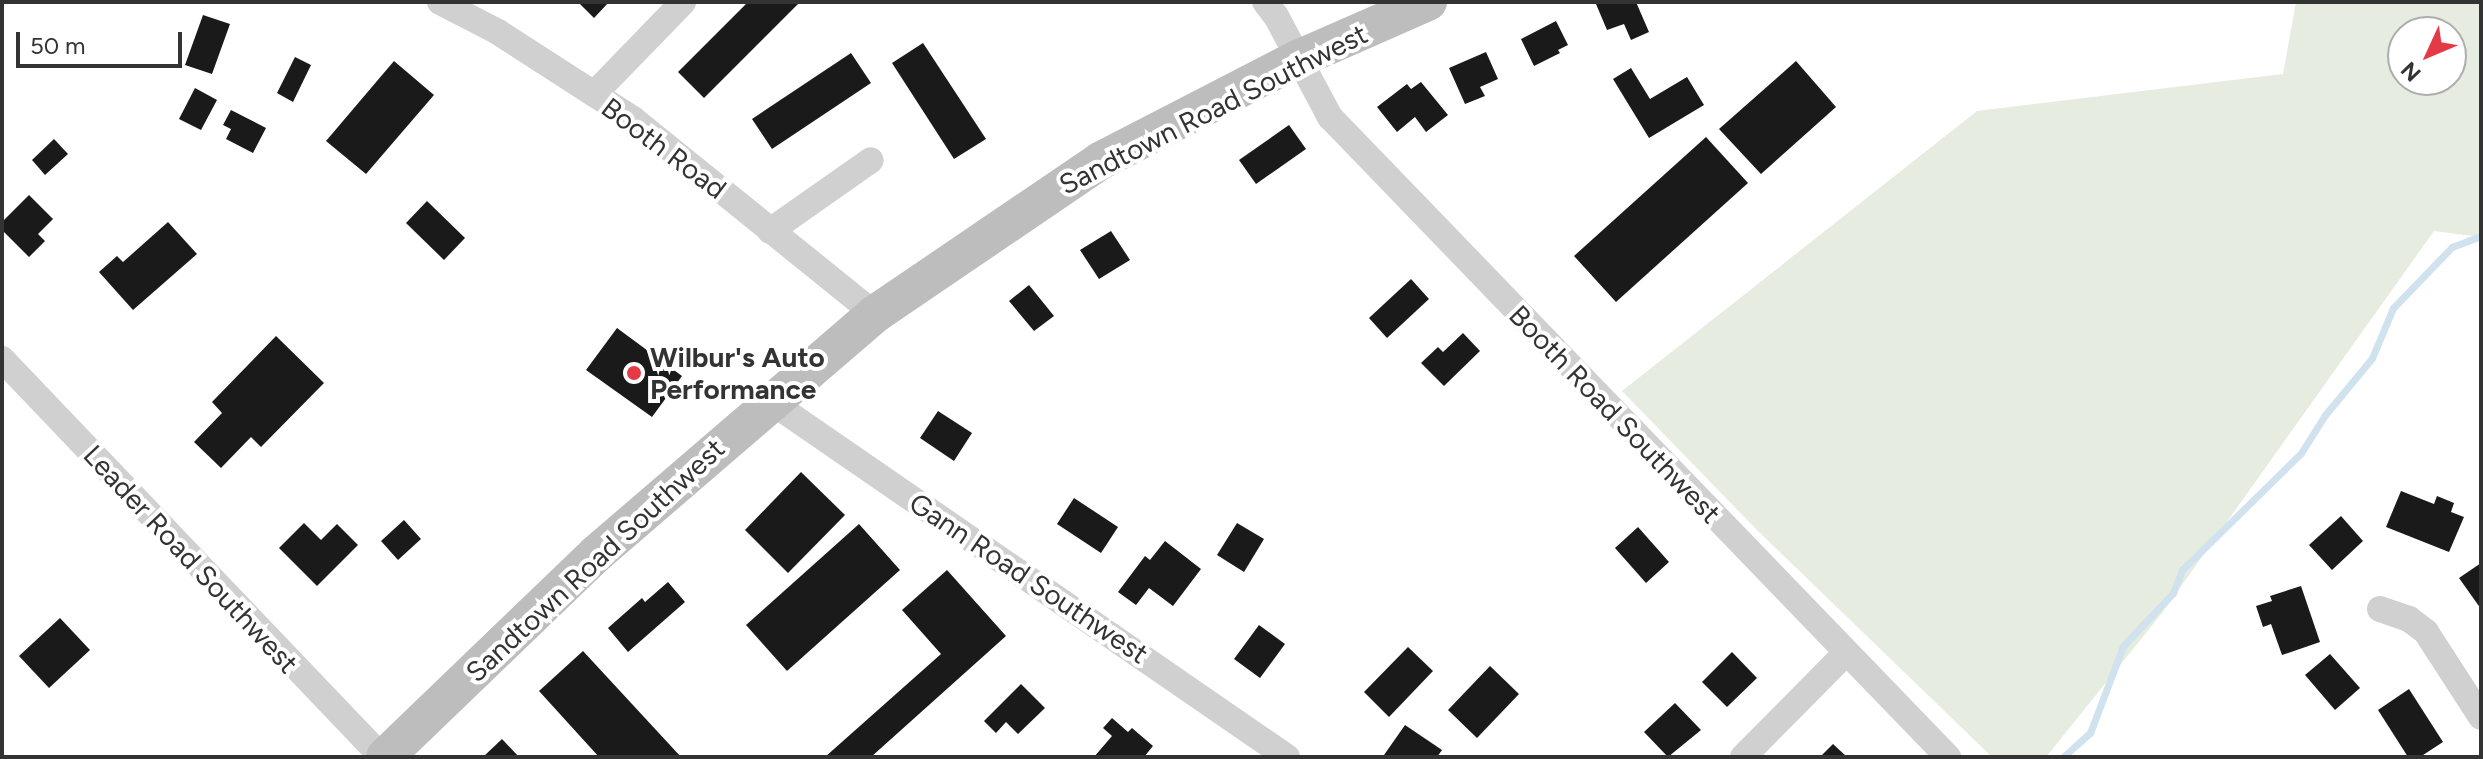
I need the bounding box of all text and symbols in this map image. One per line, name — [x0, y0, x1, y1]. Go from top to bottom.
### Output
scale bar — [20, 16, 186, 66]
north arrow — [2387, 16, 2467, 96]
street label: Sandtown Road Southwest — [1053, 17, 1373, 201]
text: 50 m — [30, 31, 86, 60]
text: N — [2395, 56, 2426, 87]
street label: Booth Road — [595, 90, 733, 206]
street label: Booth Road Southwest — [1502, 298, 1728, 530]
place label: Wilbur's Auto Performance — [650, 340, 825, 406]
marker: Wilbur's Auto Performance — [625, 364, 643, 382]
street label: Sandtown Road Southwest — [459, 431, 731, 689]
street label: Leader Road Southwest — [77, 438, 305, 680]
street label: Gann Road Southwest — [903, 486, 1155, 670]

